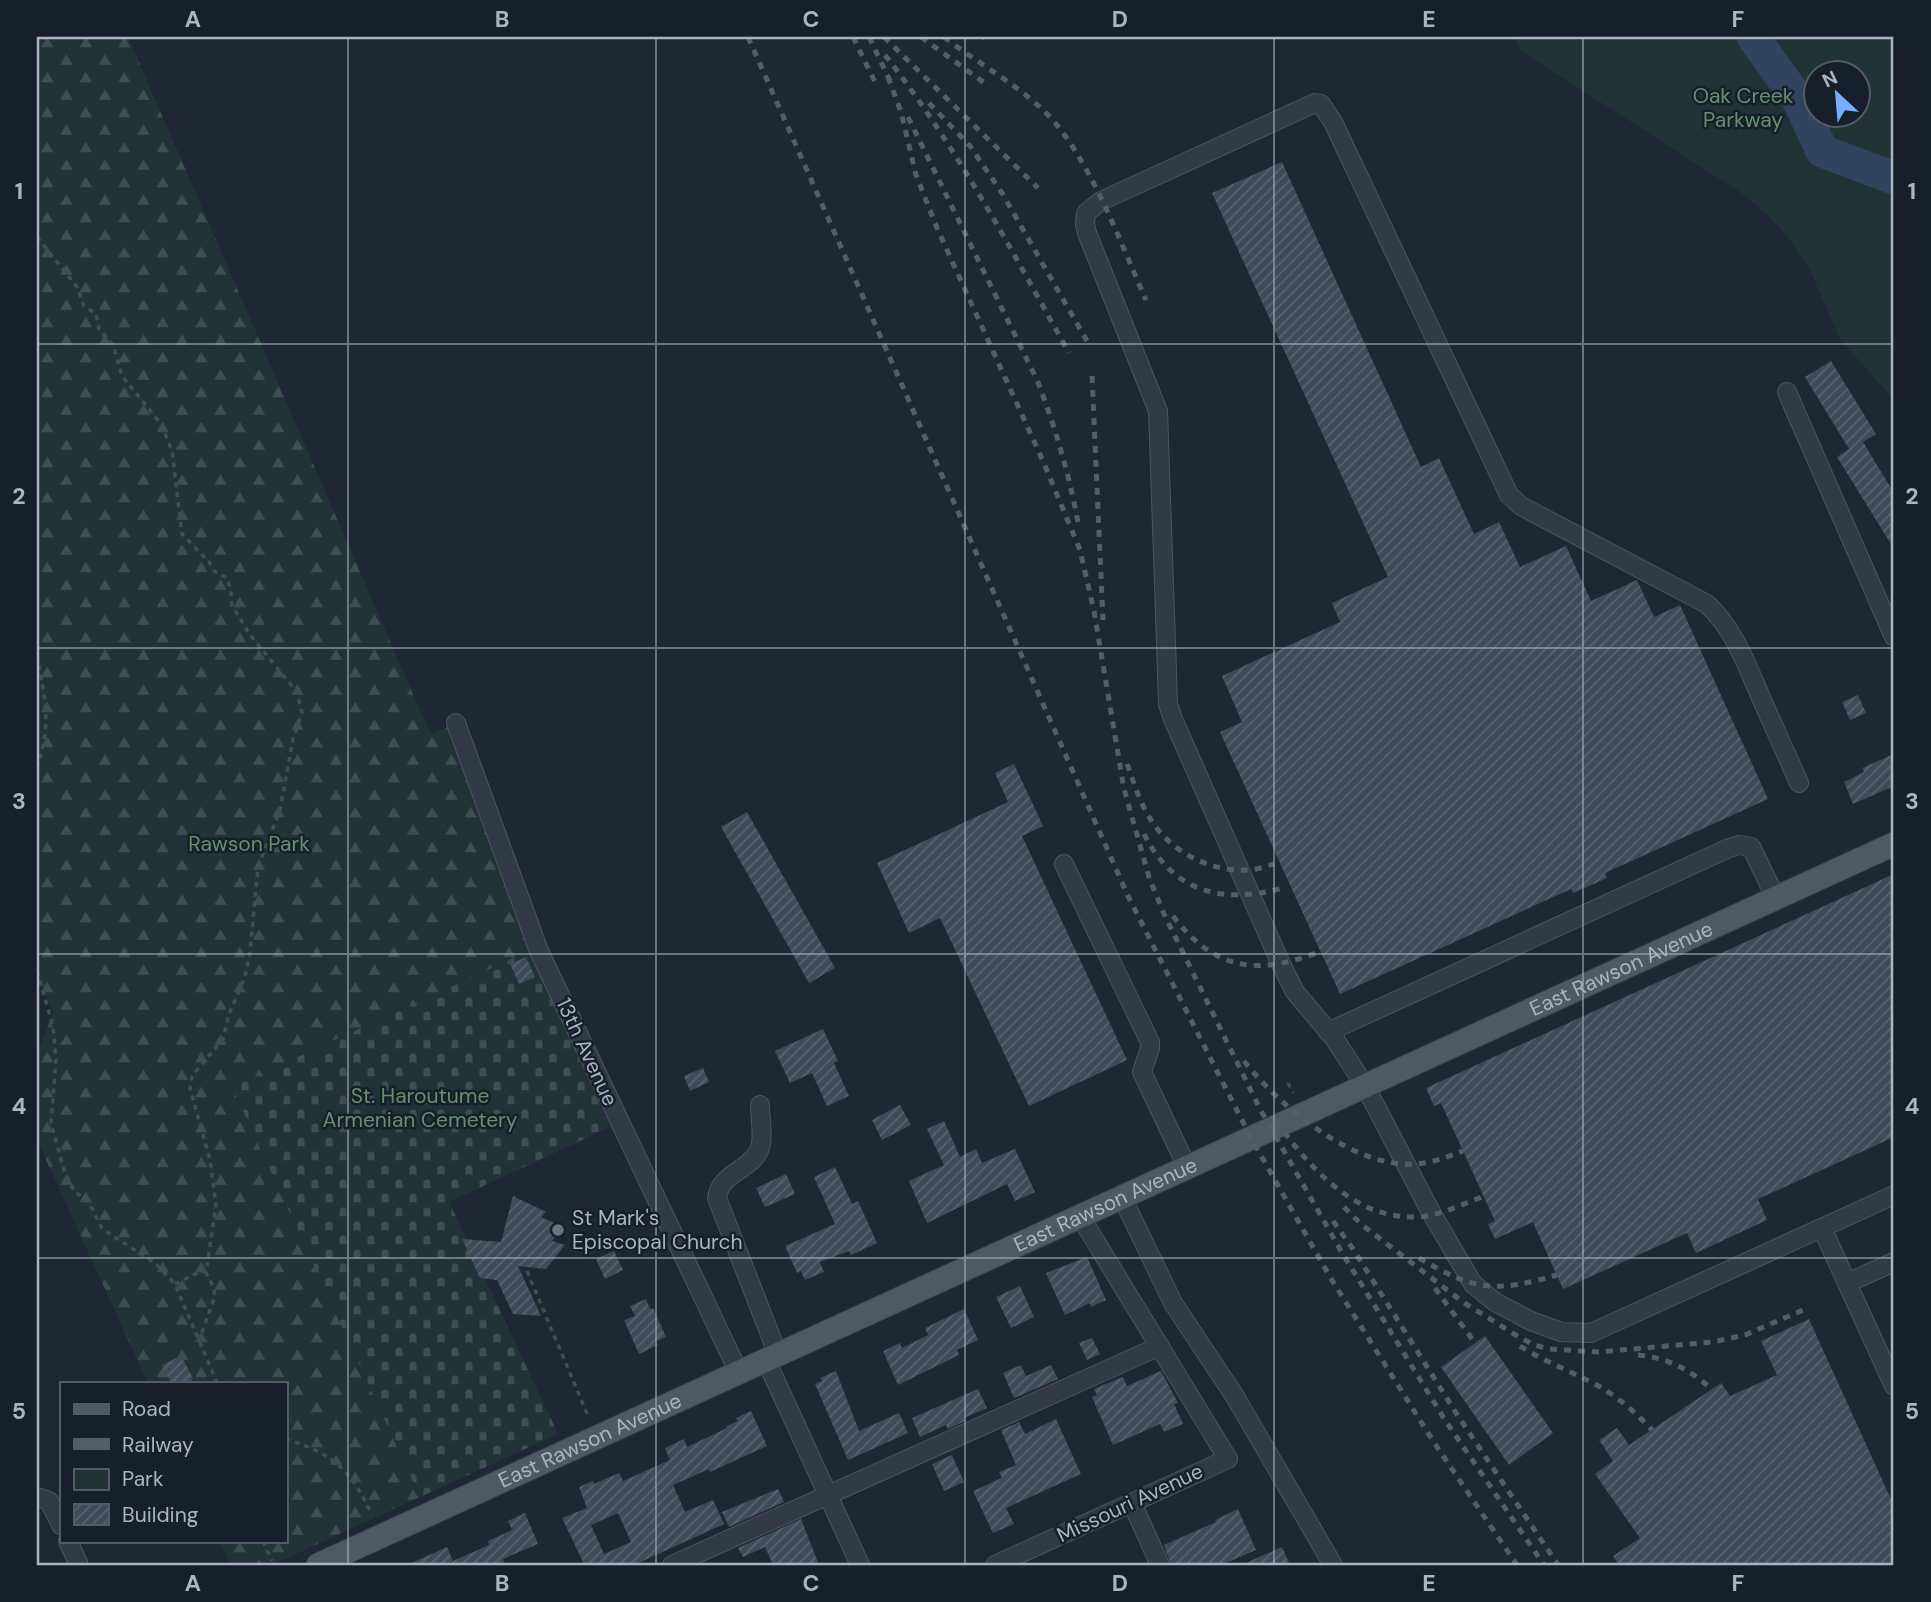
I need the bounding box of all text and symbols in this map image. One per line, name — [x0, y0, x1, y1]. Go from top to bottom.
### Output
text: A — [185, 4, 201, 34]
text: B — [495, 4, 509, 34]
text: C — [803, 4, 819, 34]
text: D — [1112, 4, 1128, 34]
text: E — [1422, 4, 1436, 34]
text: F — [1732, 4, 1745, 34]
north arrow — [1801, 60, 1871, 130]
text: N — [1818, 65, 1841, 93]
park label: Oak Creek Parkway — [1693, 82, 1794, 134]
text: 1 — [15, 176, 23, 206]
text: 1 — [1908, 176, 1916, 206]
text: 2 — [12, 481, 26, 511]
text: 2 — [1905, 481, 1919, 511]
text: 3 — [12, 786, 26, 816]
text: 3 — [1905, 786, 1919, 816]
park label: Rawson Park — [188, 830, 310, 858]
street label: East Rawson Avenue — [1525, 915, 1717, 1023]
street label: 13th Avenue — [550, 993, 624, 1111]
park label: St. Haroutume Armenian Cemetery — [322, 1082, 518, 1134]
text: 4 — [12, 1091, 27, 1121]
text: 4 — [1905, 1091, 1920, 1121]
street label: East Rawson Avenue — [1009, 1151, 1202, 1259]
place label: St Mark's Episcopal Church — [572, 1204, 743, 1256]
marker: St Mark's Episcopal Church — [550, 1222, 566, 1238]
legend — [60, 1382, 287, 1542]
street label: East Rawson Avenue — [494, 1387, 686, 1495]
text: Road — [122, 1395, 171, 1423]
text: 5 — [12, 1396, 26, 1426]
text: 5 — [1905, 1396, 1919, 1426]
text: Railway — [122, 1431, 194, 1459]
street label: Missouri Avenue — [1052, 1457, 1208, 1549]
text: Park — [122, 1465, 164, 1493]
text: Building — [122, 1501, 199, 1529]
text: A — [185, 1568, 201, 1598]
text: B — [495, 1568, 509, 1598]
text: C — [803, 1568, 819, 1598]
text: D — [1112, 1568, 1128, 1598]
text: E — [1422, 1568, 1436, 1598]
text: F — [1732, 1568, 1745, 1598]

